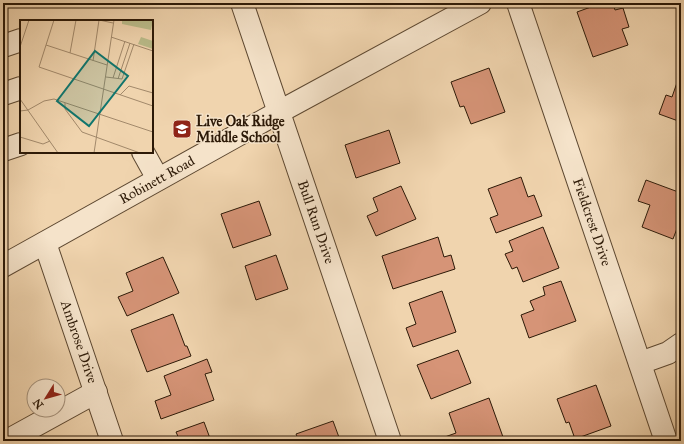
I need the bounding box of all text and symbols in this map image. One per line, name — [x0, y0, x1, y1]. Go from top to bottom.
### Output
inset map — [20, 20, 153, 153]
place label: Live Oak Ridge Middle School — [196, 113, 285, 146]
school or university icon: Live Oak Ridge Middle School — [171, 118, 193, 140]
street label: Robinett Road — [116, 152, 198, 208]
street label: Fieldcrest Drive — [569, 176, 615, 268]
street label: Bull Run Drive — [294, 178, 338, 266]
street label: Ambrose Drive — [57, 297, 101, 386]
north arrow — [26, 378, 66, 418]
text: N — [30, 396, 46, 411]

